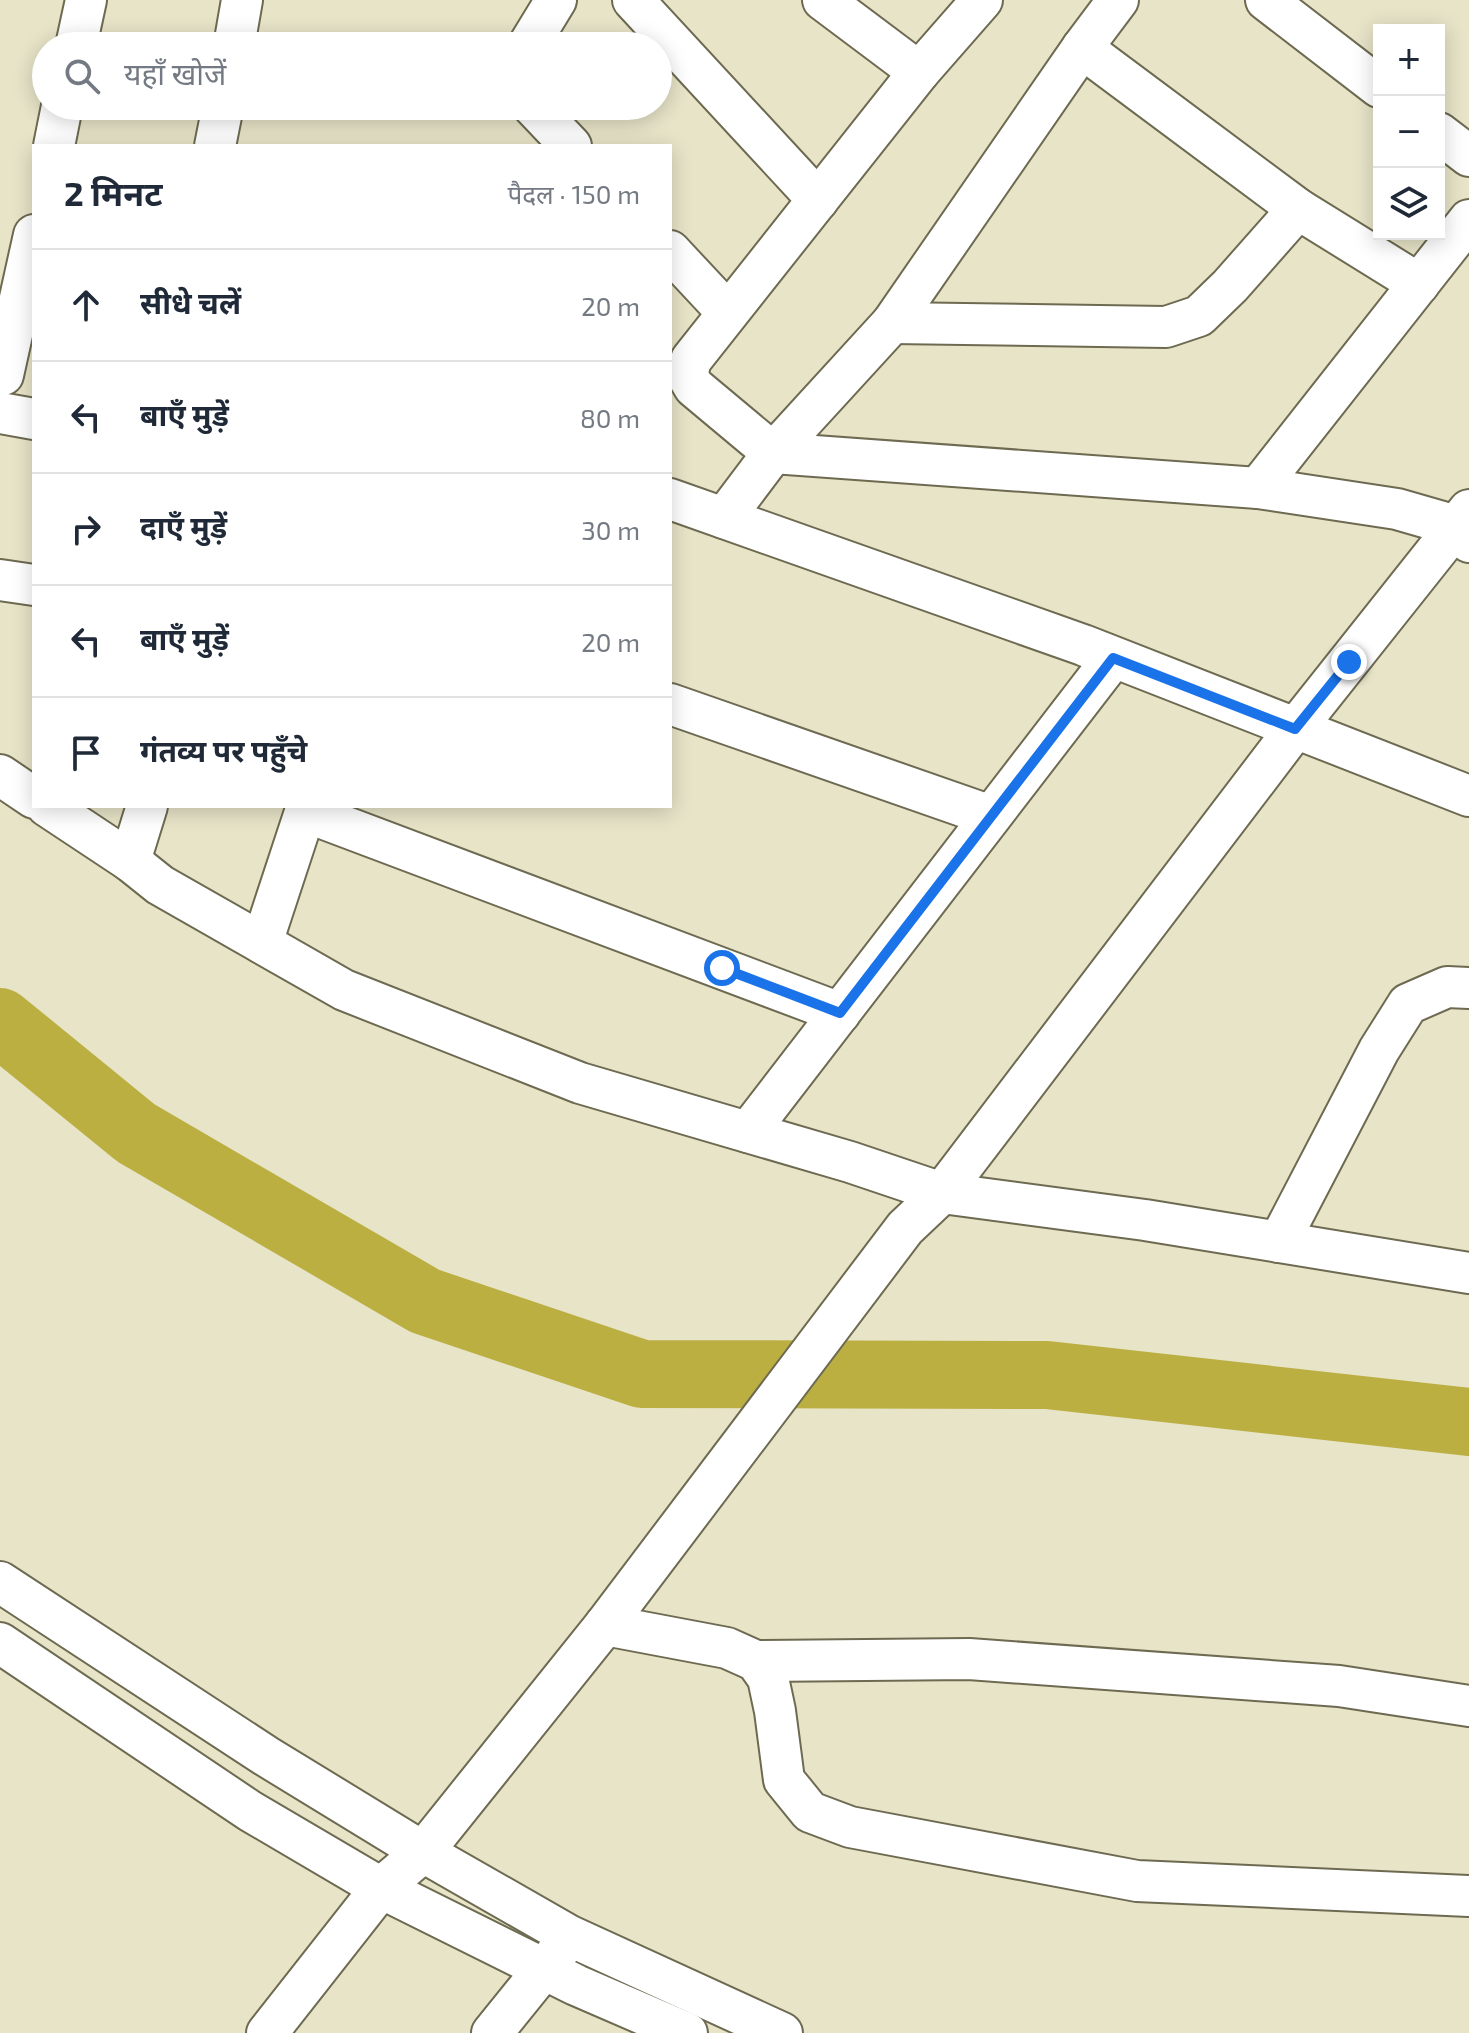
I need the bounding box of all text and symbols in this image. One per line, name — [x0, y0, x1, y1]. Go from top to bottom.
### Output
map controls — [1373, 24, 1445, 240]
button: + — [1373, 24, 1445, 96]
search box — [32, 32, 672, 120]
icon: search — [60, 54, 104, 98]
text: यहाँ खोजें — [124, 55, 226, 91]
button: − — [1373, 96, 1445, 168]
button: layers — [1373, 168, 1445, 240]
text: 2 मिनट — [64, 172, 162, 213]
text: पैदल · 150 m — [508, 178, 640, 209]
icon: ahead — [64, 283, 108, 327]
text: सीधे चलें — [140, 284, 241, 320]
text: 20 m — [581, 290, 640, 321]
icon: left — [64, 395, 108, 439]
text: बाएँ मुड़ें — [140, 396, 229, 432]
text: 80 m — [580, 402, 640, 433]
icon: right — [64, 507, 108, 551]
text: दाएँ मुड़ें — [140, 508, 227, 544]
text: 30 m — [581, 514, 640, 545]
icon: left — [64, 619, 108, 663]
text: बाएँ मुड़ें — [140, 620, 229, 656]
text: 20 m — [581, 626, 640, 657]
route end — [1331, 644, 1367, 680]
icon: arrive — [64, 731, 108, 775]
text: गंतव्य पर पहुँचे — [140, 732, 307, 768]
route start — [704, 950, 740, 986]

